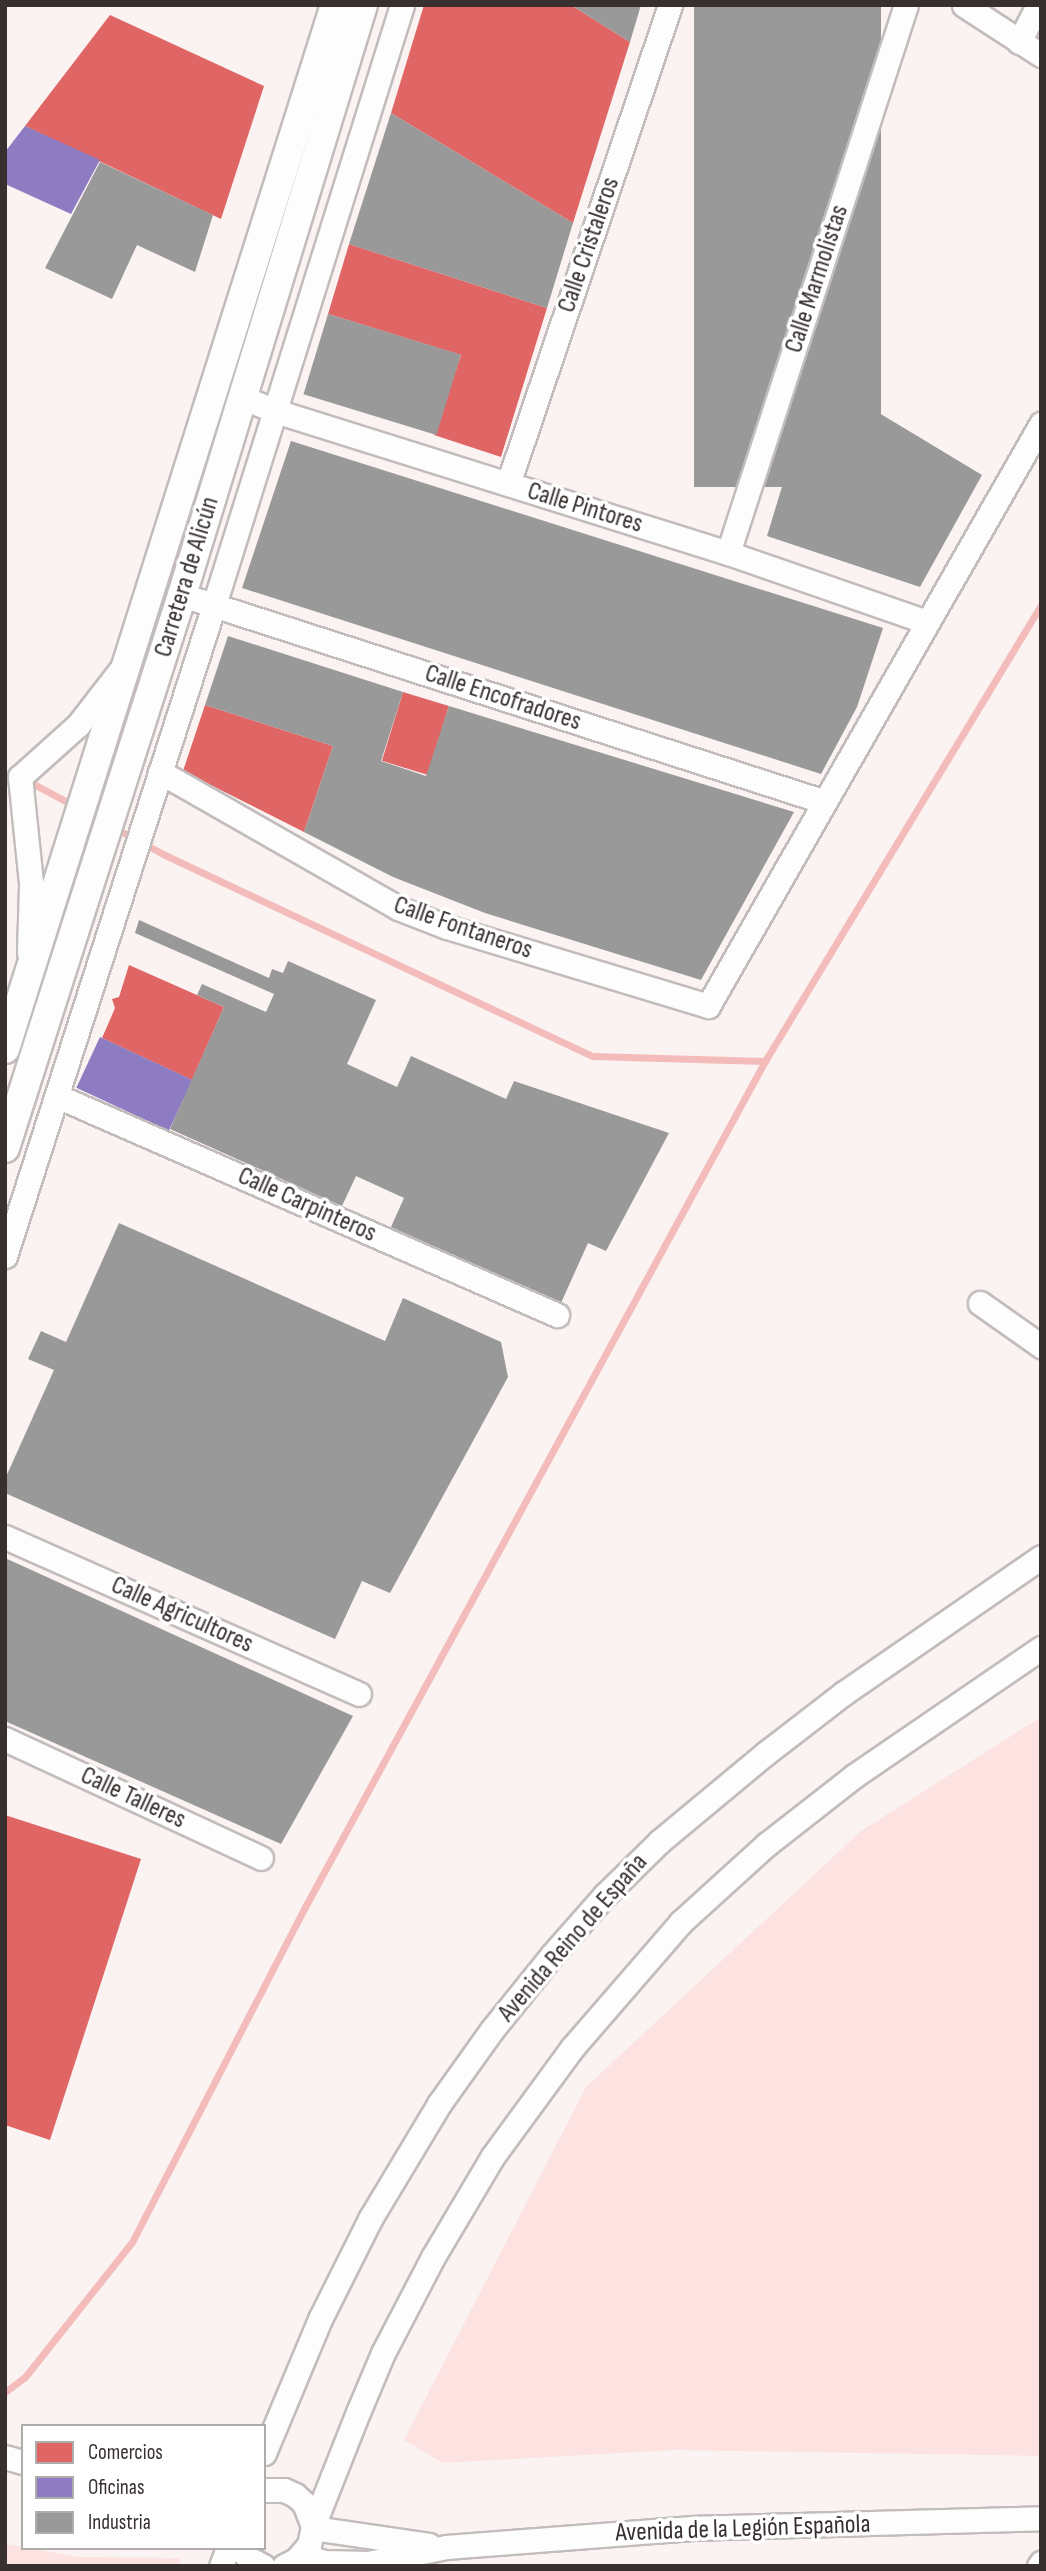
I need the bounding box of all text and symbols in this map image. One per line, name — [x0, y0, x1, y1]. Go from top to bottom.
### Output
street label: Calle Cristaleros — [551, 173, 627, 317]
street label: Calle Marmolistas — [778, 201, 856, 357]
street label: Calle Pintores — [524, 476, 646, 540]
street label: Carretera de Alicún — [148, 493, 226, 661]
street label: Calle Encofradores — [421, 658, 585, 738]
street label: Calle Fontaneros — [390, 890, 536, 966]
street label: Calle Carpinteros — [233, 1161, 381, 1249]
street label: Calle Agricultores — [106, 1570, 258, 1660]
street label: Calle Talleres — [76, 1760, 190, 1836]
street label: Avenida Reino de España — [492, 1848, 654, 2028]
legend — [21, 2424, 266, 2550]
text: Comercios — [88, 2440, 163, 2465]
text: Oficinas — [88, 2475, 144, 2500]
street label: Avenida de la Legión Española — [615, 2509, 871, 2549]
text: Industria — [88, 2510, 151, 2535]

